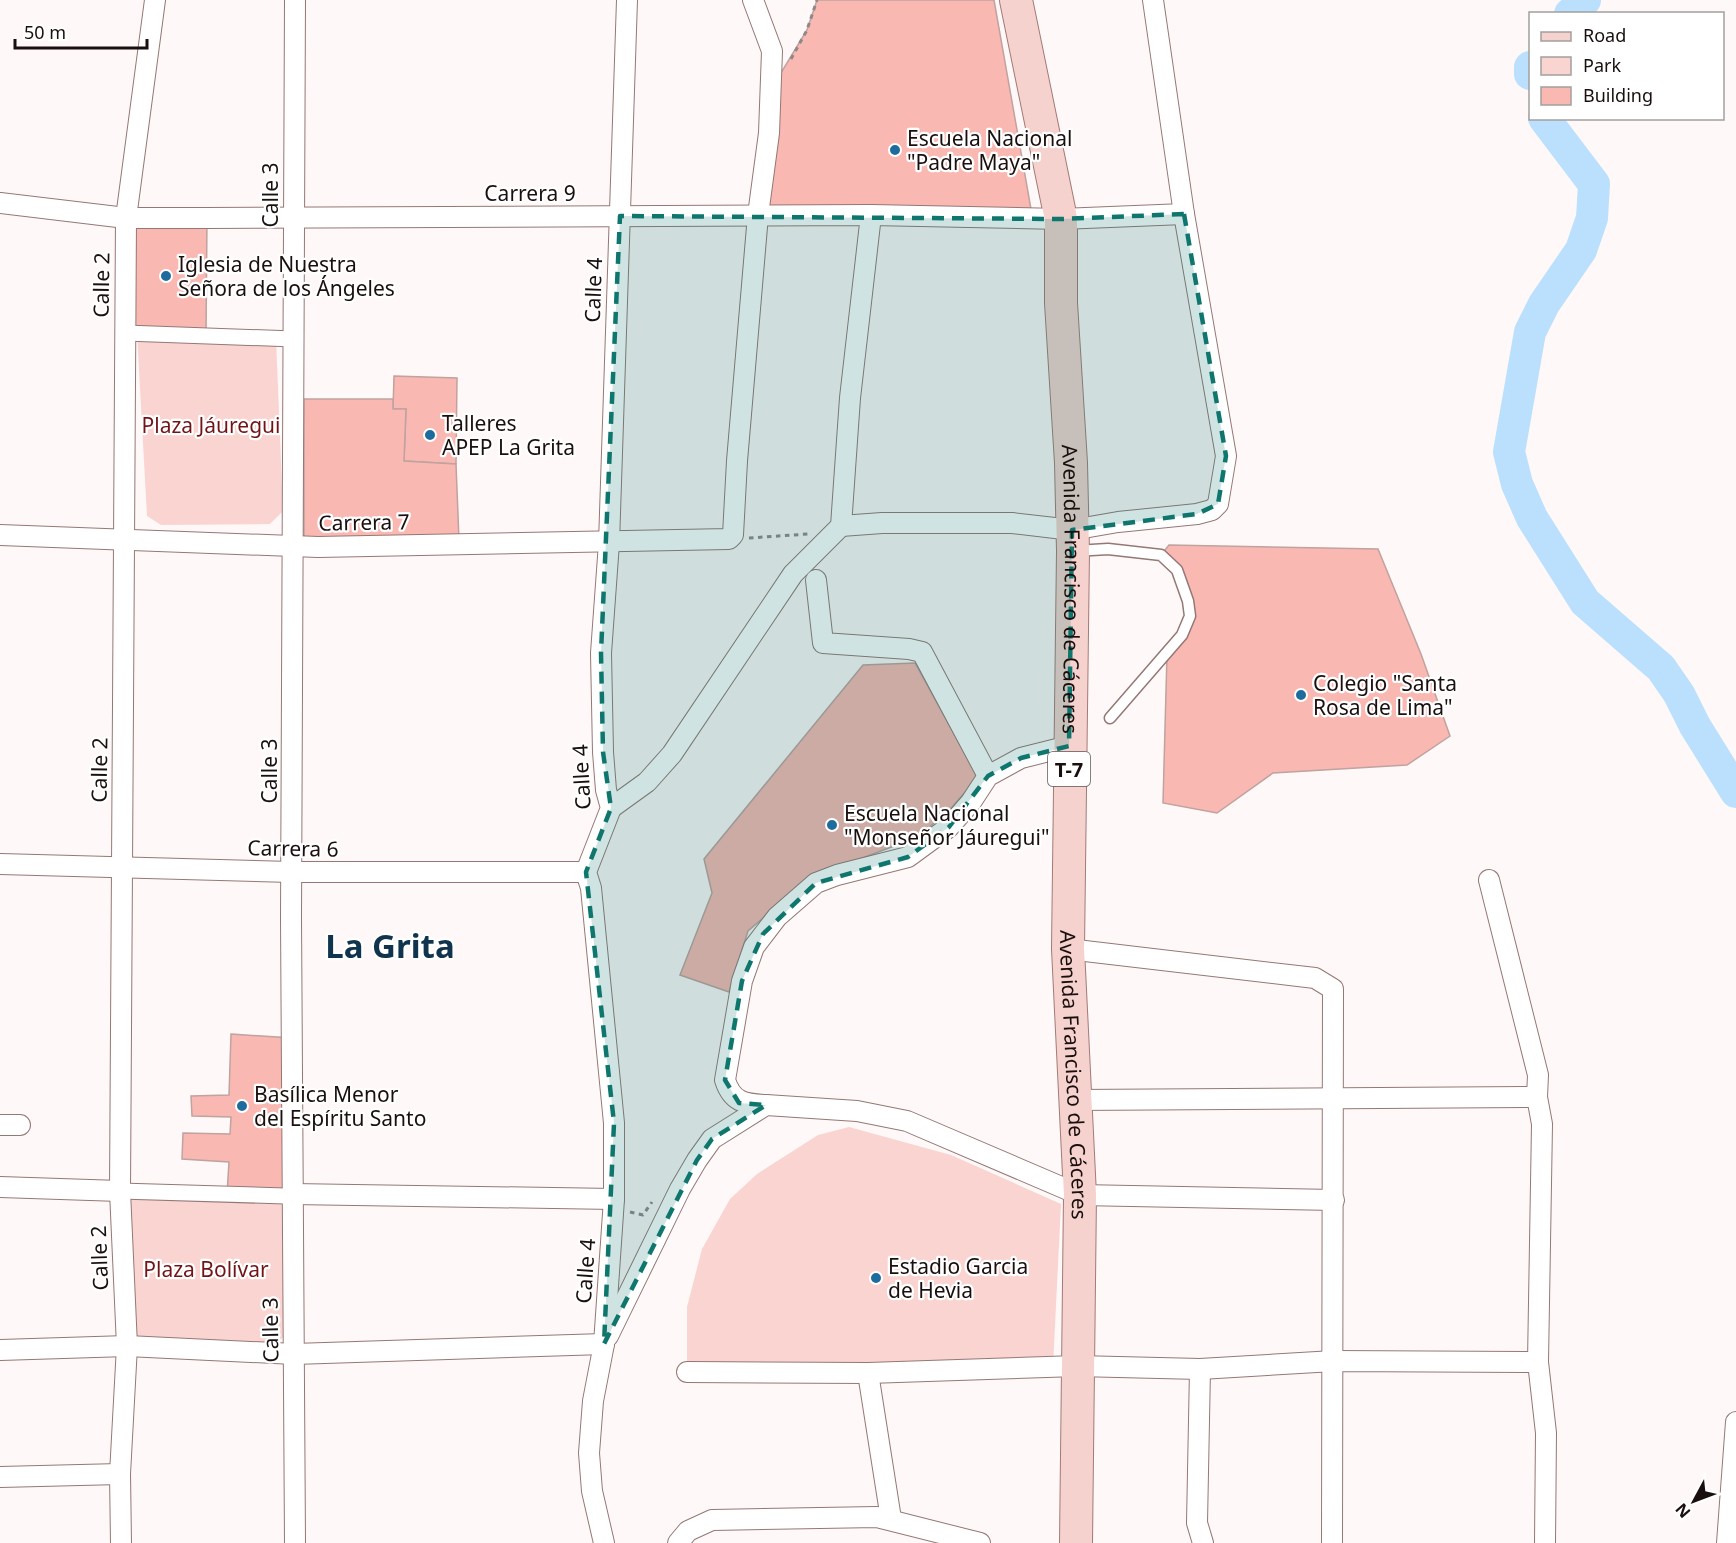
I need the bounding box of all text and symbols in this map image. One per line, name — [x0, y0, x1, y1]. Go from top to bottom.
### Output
scale bar — [15, 12, 147, 50]
legend — [1529, 12, 1724, 120]
text: 50 m — [24, 20, 66, 44]
text: Road — [1583, 23, 1626, 47]
text: Park — [1583, 53, 1621, 77]
text: Building — [1583, 83, 1653, 107]
place label: Escuela Nacional "Padre Maya" — [907, 124, 1072, 176]
marker: Escuela Nacional "Padre Maya" — [888, 143, 902, 157]
street label: Calle 3 — [256, 162, 284, 228]
street label: Carrera 9 — [484, 179, 576, 207]
place label: Iglesia de Nuestra Señora de los Ángeles — [178, 250, 395, 302]
street label: Calle 2 — [86, 252, 116, 318]
street label: Calle 4 — [578, 257, 608, 323]
marker: Iglesia de Nuestra Señora de los Ángeles — [159, 269, 173, 283]
place label: Talleres APEP La Grita — [442, 409, 575, 461]
park label: Plaza Jáuregui — [142, 411, 280, 439]
marker: Talleres APEP La Grita — [423, 428, 437, 442]
street label: Avenida Francisco de Cáceres — [1056, 443, 1087, 734]
street label: Carrera 7 — [318, 507, 410, 537]
place label: Colegio "Santa Rosa de Lima" — [1313, 669, 1457, 721]
marker: Colegio "Santa Rosa de Lima" — [1294, 688, 1308, 702]
street label: Calle 2 — [84, 737, 114, 803]
street label: Calle 3 — [255, 738, 283, 804]
street label: Calle 4 — [565, 744, 597, 810]
road number: T-7 — [1048, 752, 1090, 786]
place label: Escuela Nacional "Monseñor Jáuregui" — [844, 799, 1049, 851]
marker: Escuela Nacional "Monseñor Jáuregui" — [825, 818, 839, 832]
street label: Carrera 6 — [247, 833, 339, 863]
district label: La Grita — [325, 923, 455, 968]
street label: Avenida Francisco de Cáceres — [1054, 930, 1094, 1220]
place label: Basílica Menor del Espíritu Santo — [254, 1080, 426, 1132]
marker: Basílica Menor del Espíritu Santo — [235, 1099, 249, 1113]
street label: Calle 2 — [84, 1225, 114, 1291]
street label: Calle 4 — [569, 1237, 601, 1305]
place label: Estadio Garcia de Hevia — [888, 1252, 1028, 1304]
park label: Plaza Bolívar — [143, 1255, 269, 1283]
marker: Estadio Garcia de Hevia — [869, 1271, 883, 1285]
street label: Calle 3 — [255, 1297, 285, 1363]
north arrow — [1664, 1471, 1724, 1531]
text: N — [1670, 1499, 1695, 1523]

